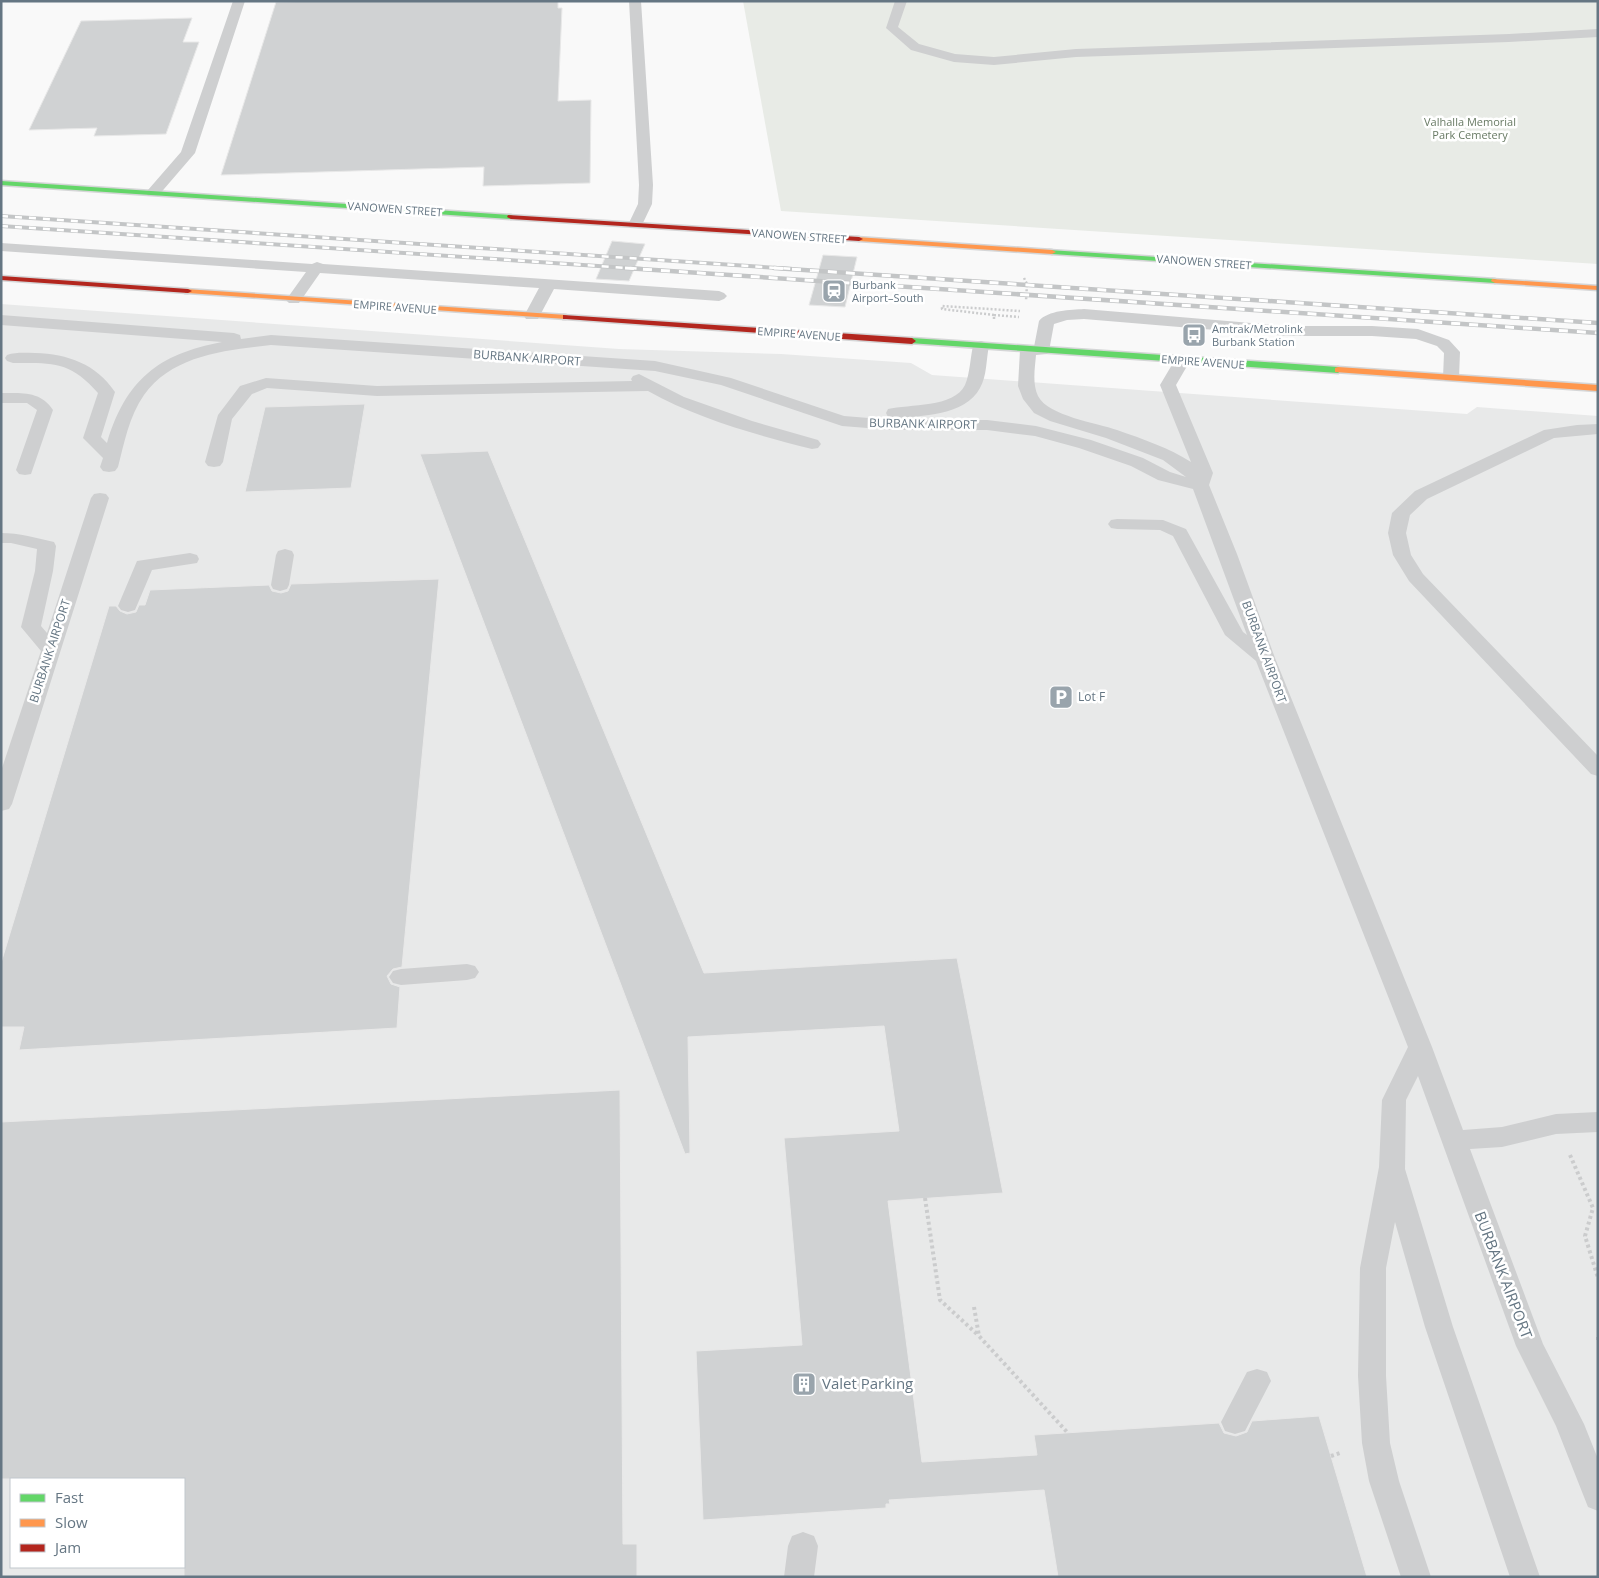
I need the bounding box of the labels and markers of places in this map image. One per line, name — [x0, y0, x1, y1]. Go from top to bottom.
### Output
place label: Burbank Airport–South — [852, 277, 924, 305]
station icon: Burbank Airport–South — [821, 278, 847, 304]
place label: Amtrak/Metrolink Burbank Station — [1212, 321, 1303, 349]
bus stop icon: Amtrak/Metrolink Burbank Station — [1181, 322, 1207, 348]
parking icon: Lot F — [1048, 684, 1074, 710]
place label: Lot F — [1078, 688, 1105, 705]
building icon: Valet Parking — [791, 1371, 817, 1397]
place label: Valet Parking — [822, 1373, 913, 1393]

